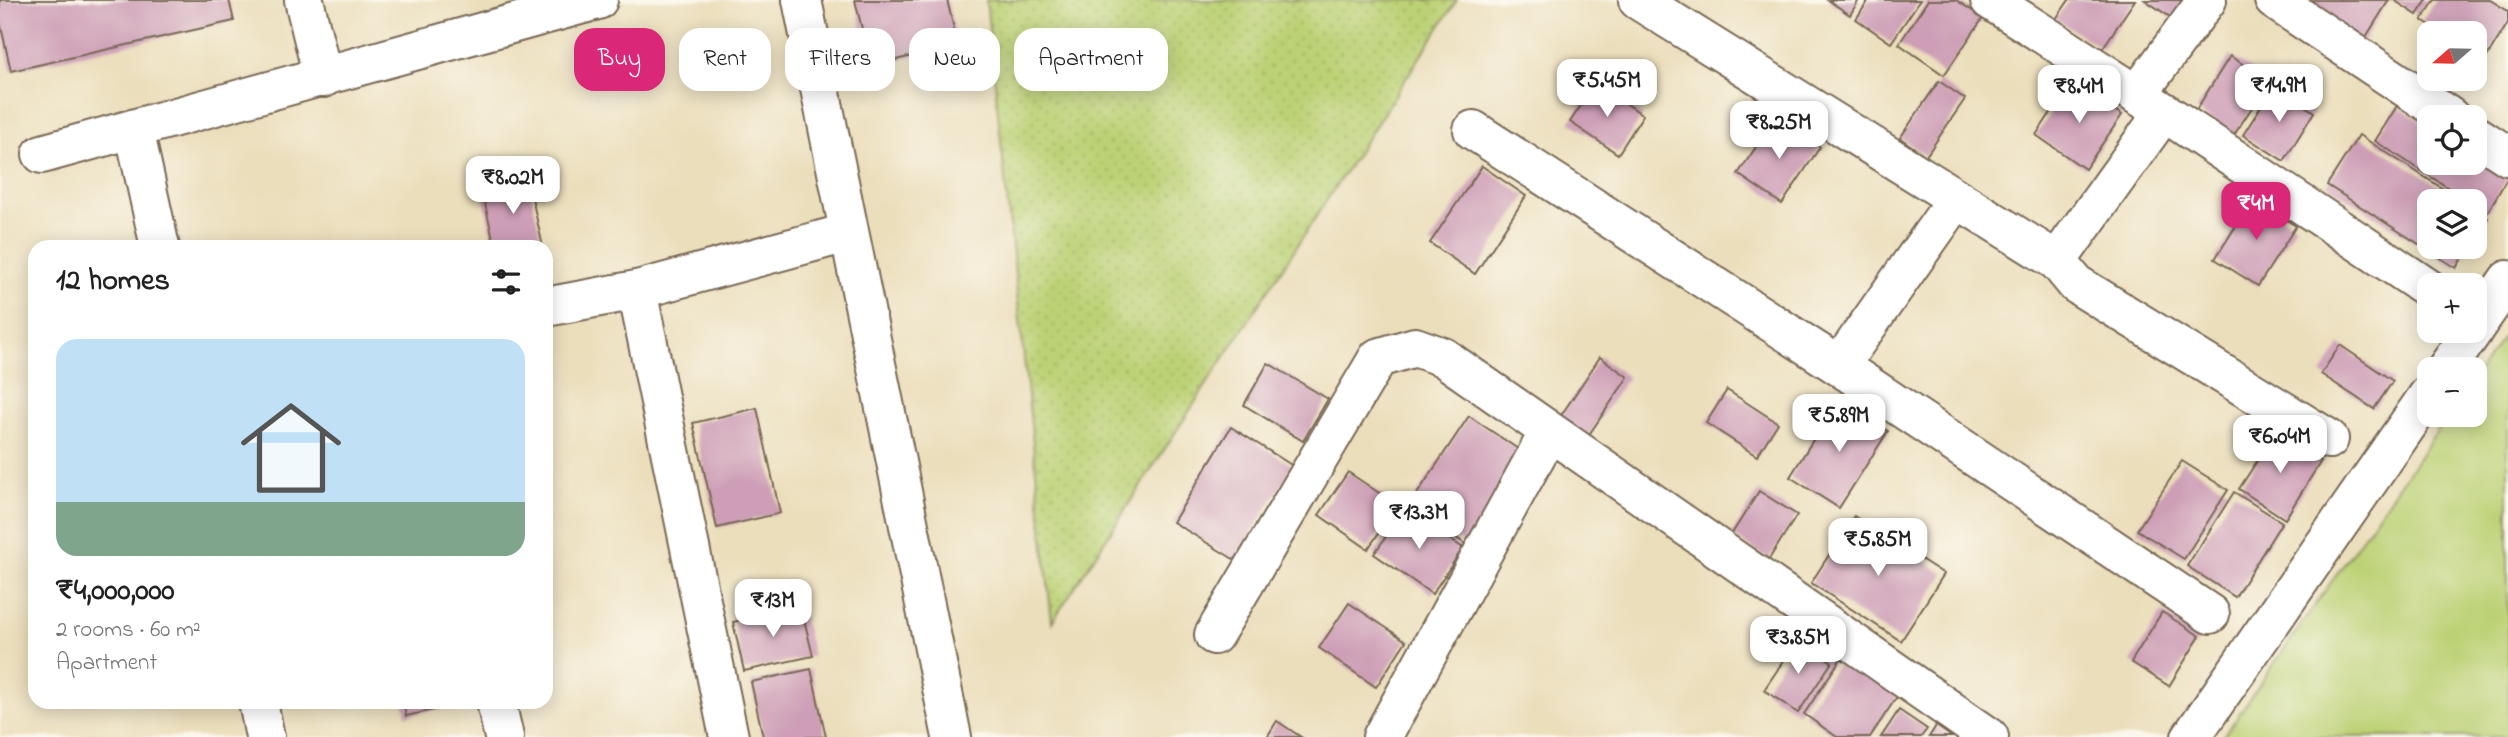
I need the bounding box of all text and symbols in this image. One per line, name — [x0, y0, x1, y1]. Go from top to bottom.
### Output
north arrow — [2417, 21, 2487, 91]
map controls — [2417, 21, 2487, 427]
chip: Buy — [574, 28, 665, 91]
chip: Rent — [679, 28, 771, 91]
chip: Filters — [785, 28, 895, 91]
chip: New — [909, 28, 1000, 91]
chip: Apartment — [1014, 28, 1168, 91]
pin: ₹5.45M — [1550, 60, 1664, 119]
pin: ₹14.9M — [2222, 64, 2336, 124]
text: ₹5.45M — [1573, 65, 1641, 98]
pin: ₹8.4M — [2030, 66, 2128, 125]
text: ₹14.9M — [2251, 70, 2307, 103]
text: ₹8.4M — [2054, 71, 2104, 104]
pin: ₹8.25M — [1722, 102, 1836, 161]
button: locate — [2417, 105, 2487, 175]
text: ₹8.25M — [1746, 107, 1812, 140]
pin: ₹8.02M — [456, 156, 570, 216]
text: ₹8.02M — [482, 162, 544, 195]
pin: ₹4M — [2222, 182, 2290, 242]
text: ₹4M — [2237, 188, 2275, 221]
button: layers — [2417, 189, 2487, 259]
text: 12 homes — [56, 260, 170, 304]
icon: filters — [487, 263, 525, 301]
button: + — [2417, 273, 2487, 343]
button: − — [2417, 357, 2487, 427]
icon: home — [228, 385, 354, 511]
pin: ₹5.89M — [1782, 394, 1896, 454]
text: ₹5.89M — [1808, 400, 1870, 433]
pin: ₹6.04M — [2223, 416, 2337, 475]
text: ₹6.04M — [2249, 421, 2311, 454]
pin: ₹13.3M — [1362, 491, 1476, 551]
text: ₹13.3M — [1390, 497, 1448, 530]
pin: ₹5.85M — [1821, 518, 1935, 578]
text: ₹5.85M — [1844, 524, 1912, 557]
text: ₹4,000,000 — [56, 570, 174, 614]
pin: ₹13M — [732, 580, 814, 639]
text: ₹13M — [751, 585, 795, 618]
text: 2 rooms · 60 m² — [56, 614, 201, 647]
pin: ₹3.85M — [1741, 616, 1855, 676]
text: ₹3.85M — [1766, 622, 1830, 655]
text: Apartment — [56, 647, 157, 680]

